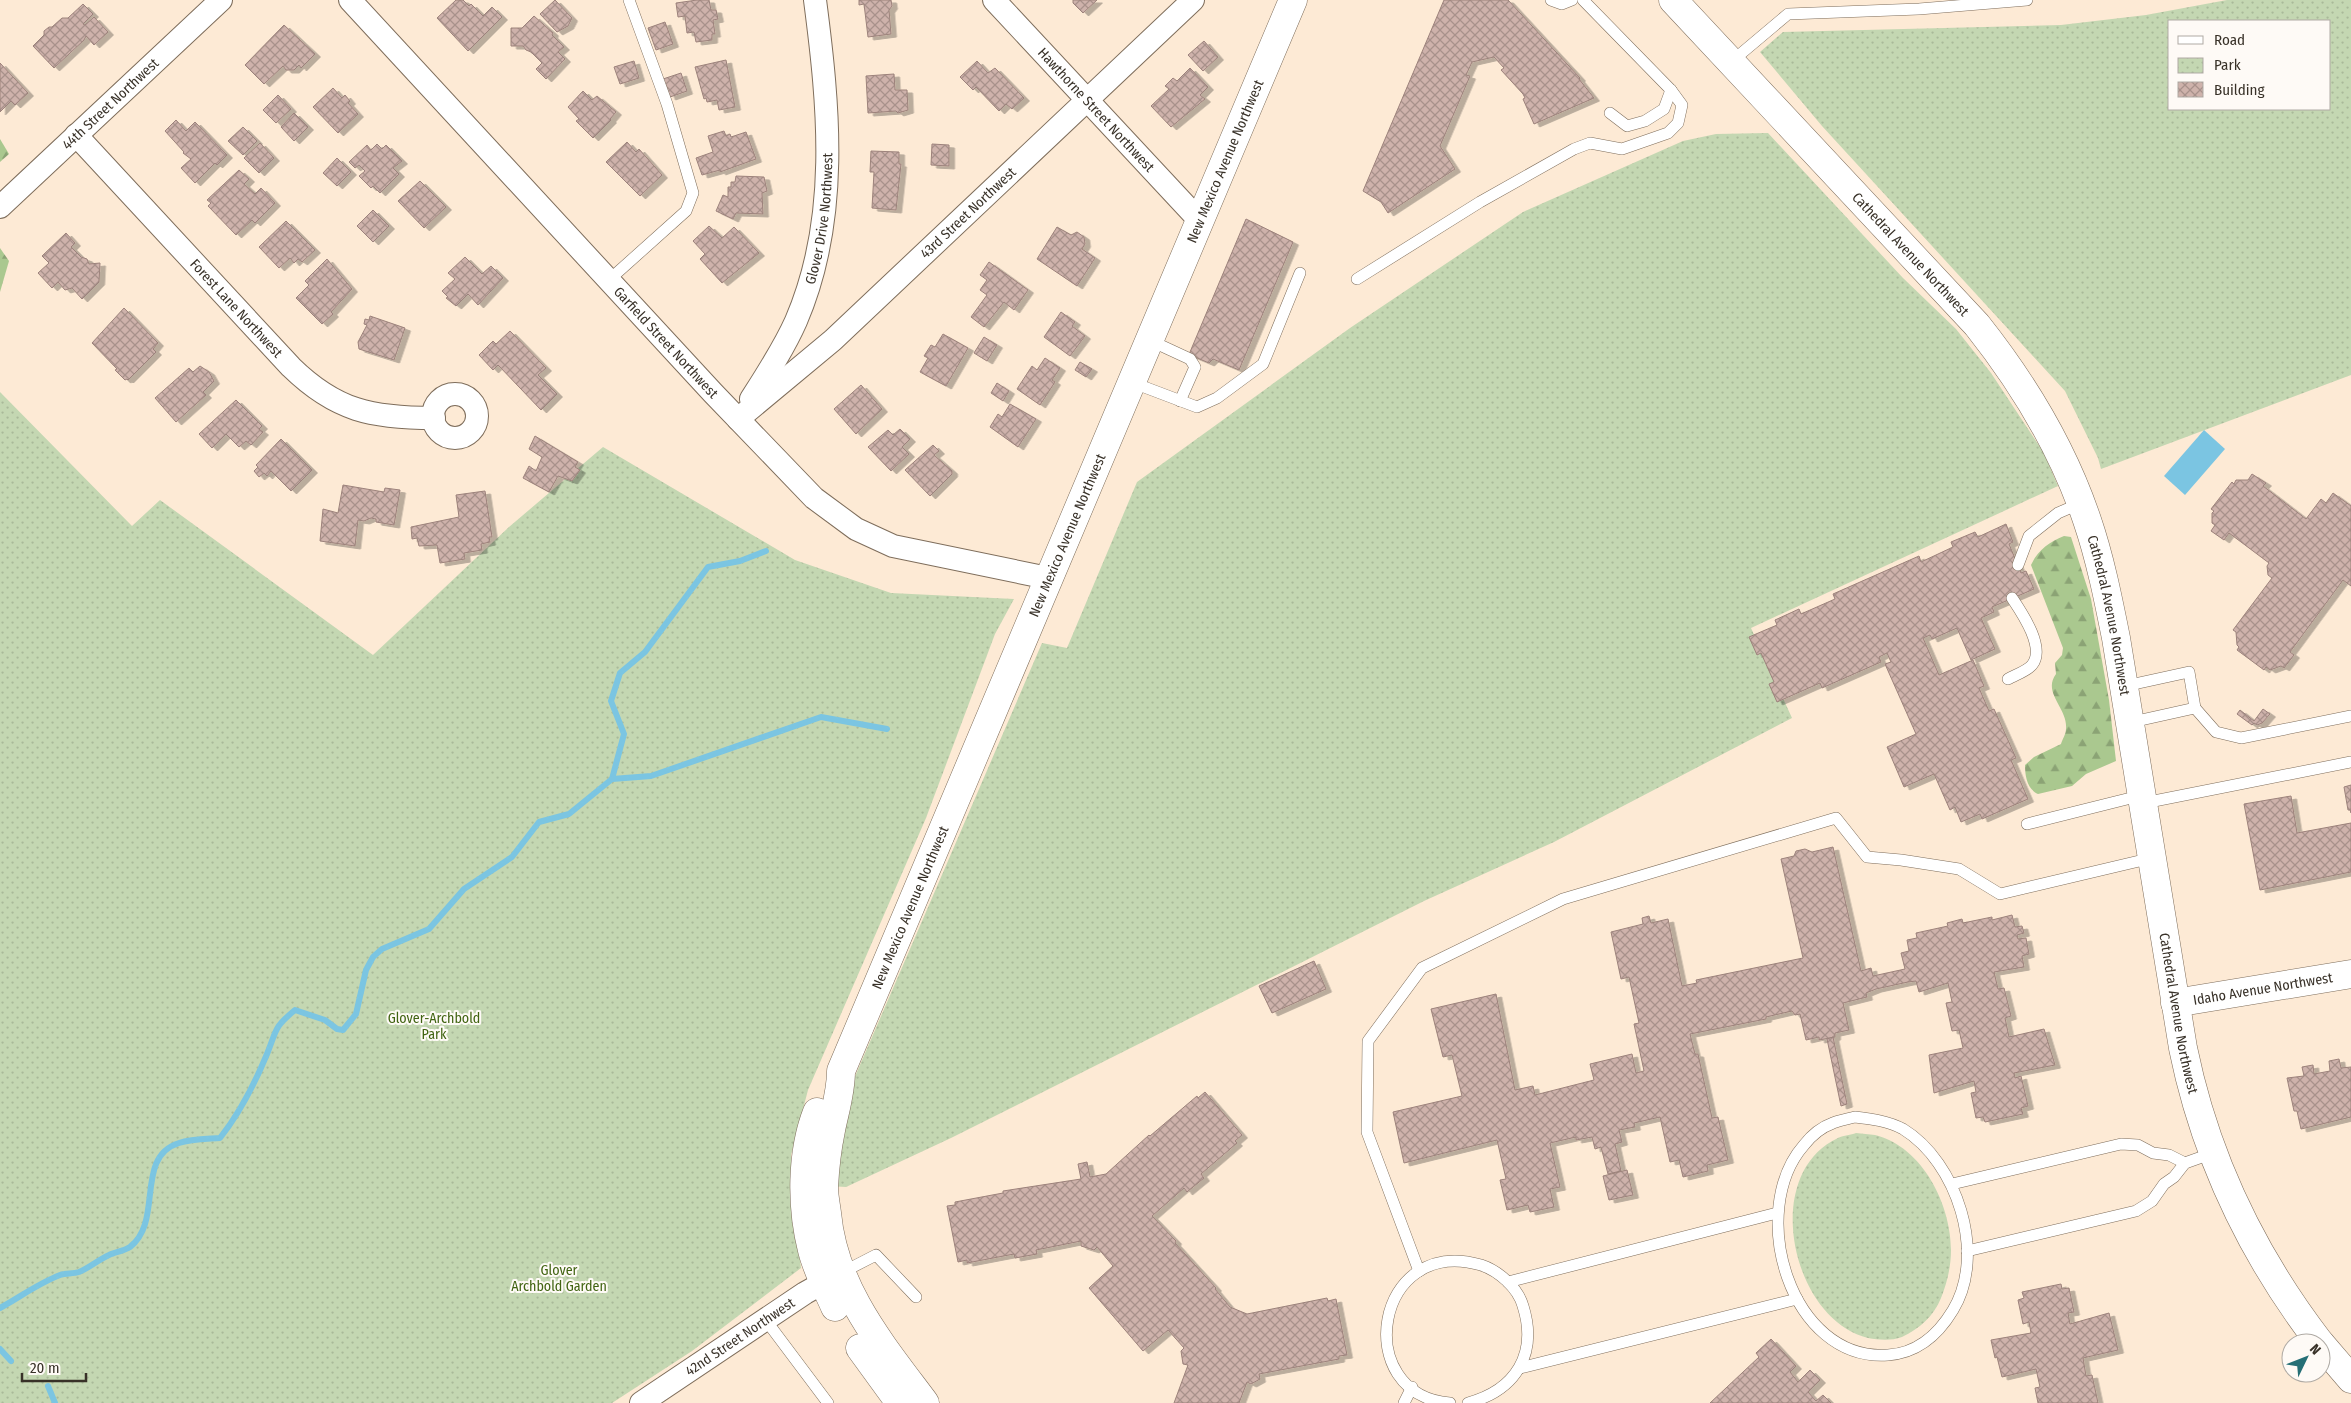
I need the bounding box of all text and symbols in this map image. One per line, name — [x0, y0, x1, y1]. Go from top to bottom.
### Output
legend — [2168, 20, 2331, 110]
text: Road — [2214, 31, 2245, 49]
street label: Hawthorne Street Northwest — [1034, 44, 1158, 176]
street label: 44th Street Northwest — [58, 54, 162, 153]
text: Park — [2214, 56, 2241, 74]
street label: New Mexico Avenue Northwest — [1183, 77, 1267, 245]
text: Building — [2214, 81, 2265, 99]
street label: Glover Drive Northwest — [801, 152, 836, 286]
street label: 43rd Street Northwest — [916, 163, 1020, 262]
street label: Cathedral Avenue Northwest — [1849, 189, 1973, 320]
street label: Forest Lane Northwest — [187, 255, 287, 361]
street label: Garfield Street Northwest — [611, 283, 722, 402]
street label: New Mexico Avenue Northwest — [1025, 451, 1109, 619]
street label: Cathedral Avenue Northwest — [2084, 533, 2134, 697]
street label: New Mexico Avenue Northwest — [868, 823, 952, 992]
street label: Cathedral Avenue Northwest — [2156, 932, 2202, 1096]
street label: Idaho Avenue Northwest — [2192, 969, 2334, 1008]
park label: Glover-Archbold Park — [388, 1010, 480, 1043]
park label: Glover Archbold Garden — [511, 1262, 607, 1295]
street label: 42nd Street Northwest — [682, 1294, 798, 1379]
north arrow — [2281, 1333, 2331, 1383]
text: N — [2306, 1341, 2324, 1358]
scale bar — [22, 1350, 86, 1382]
text: 20 m — [30, 1359, 60, 1377]

